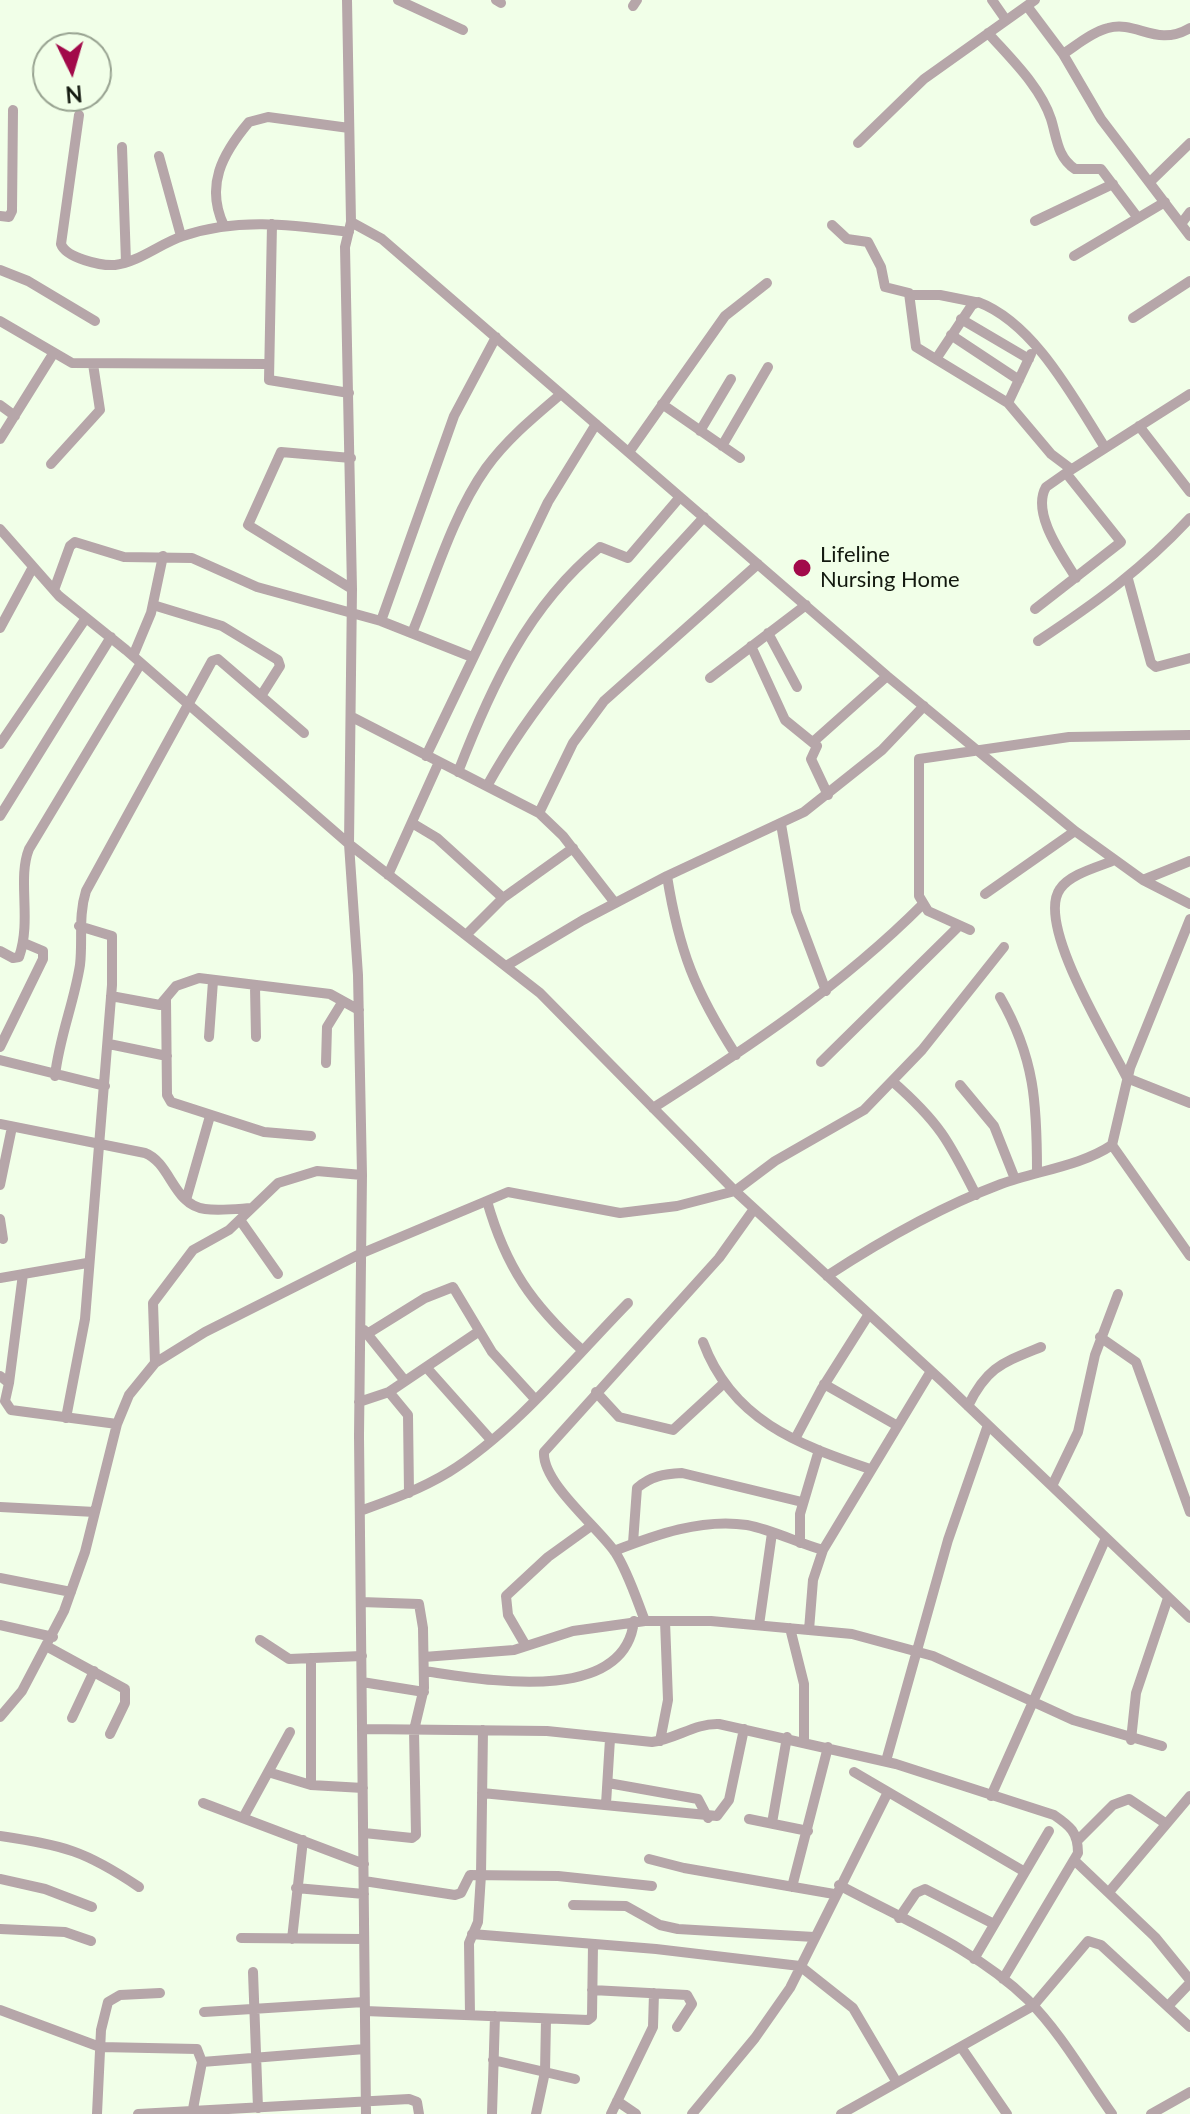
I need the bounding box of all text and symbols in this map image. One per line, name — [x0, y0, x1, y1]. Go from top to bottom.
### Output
north arrow — [32, 32, 112, 112]
text: N — [64, 80, 84, 109]
place label: Lifeline Nursing Home — [820, 542, 960, 594]
marker: Lifeline Nursing Home — [791, 557, 813, 579]

